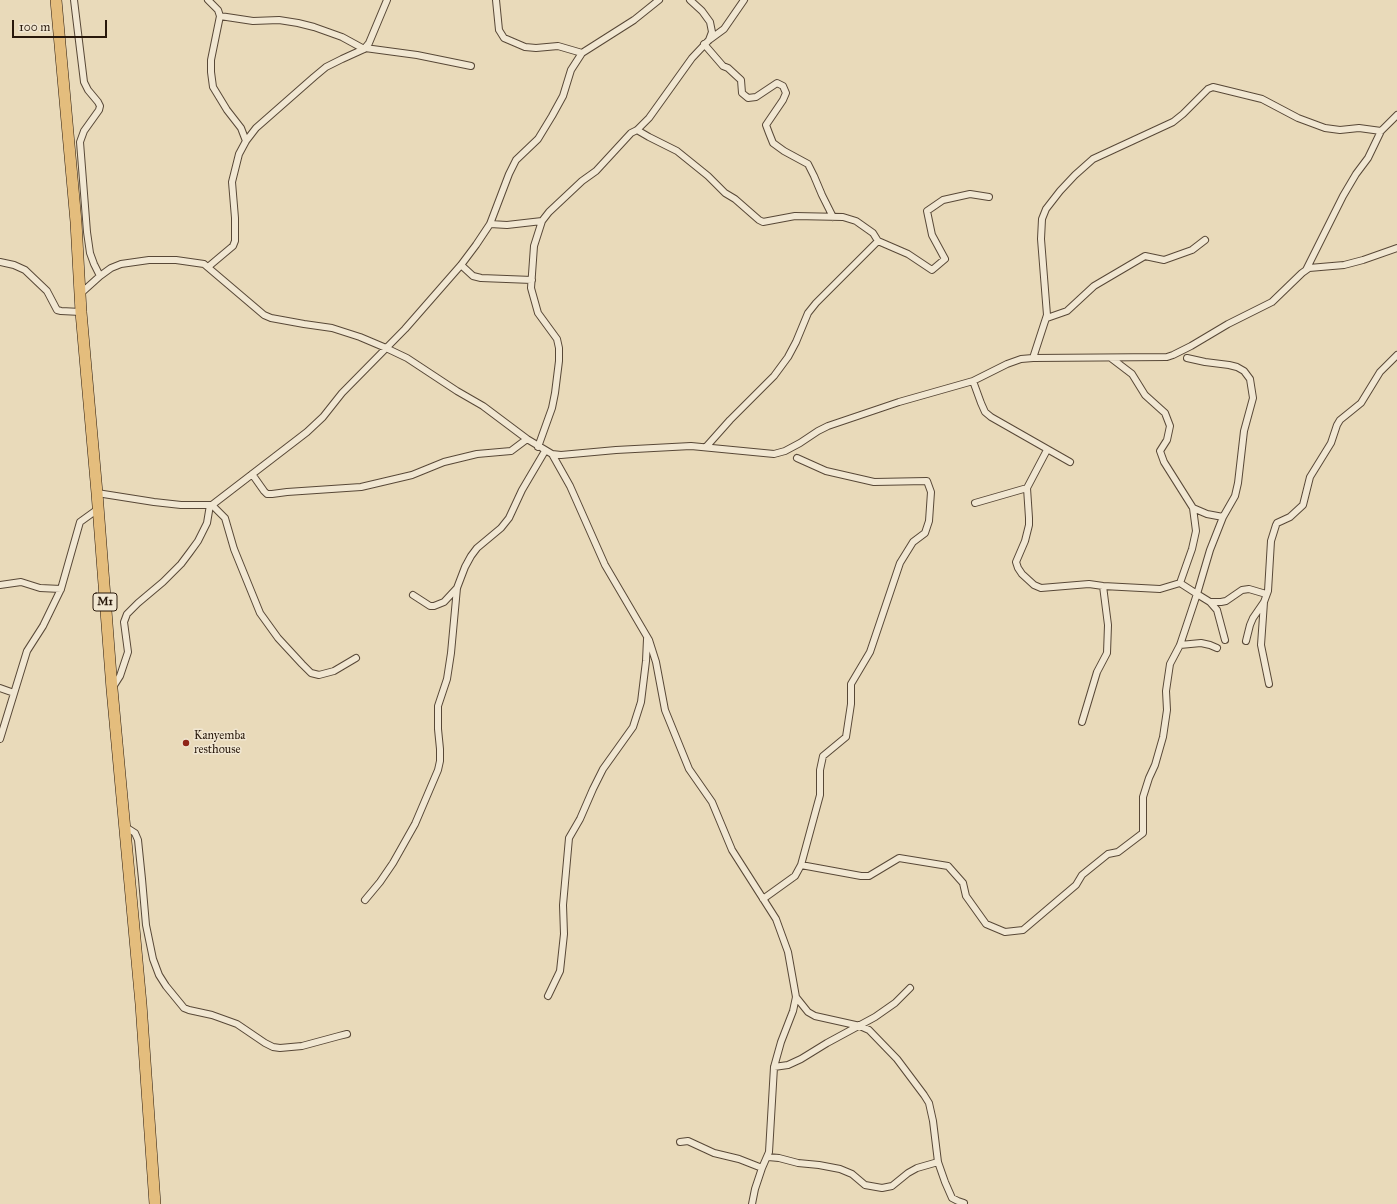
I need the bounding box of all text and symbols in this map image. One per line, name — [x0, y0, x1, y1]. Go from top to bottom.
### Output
scale bar — [14, 12, 109, 38]
text: 100 m — [19, 20, 50, 34]
road number: M1 — [93, 593, 117, 611]
place label: Kanyemba resthouse — [194, 729, 245, 757]
marker: Kanyemba resthouse — [181, 738, 191, 748]

